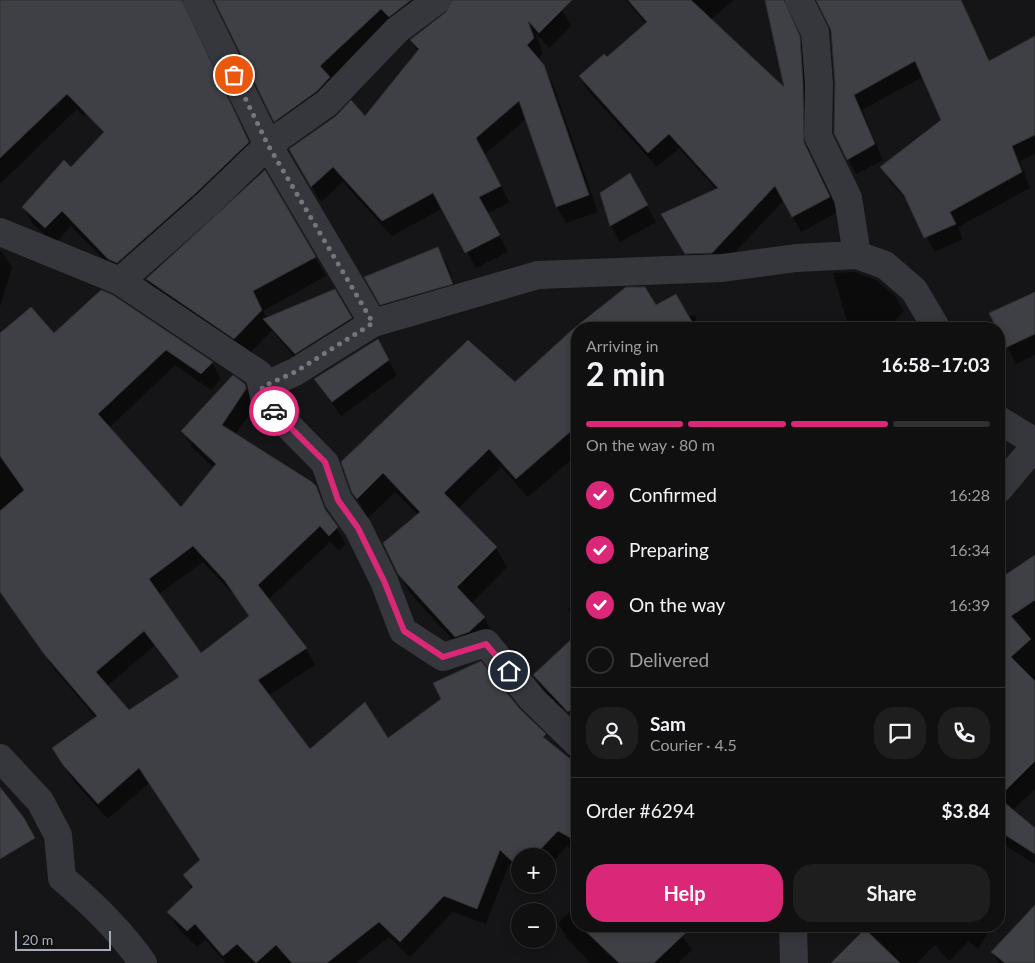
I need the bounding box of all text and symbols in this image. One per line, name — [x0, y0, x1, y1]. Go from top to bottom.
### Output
pin — [213, 54, 255, 96]
icon: bag — [220, 61, 248, 89]
text: Arriving in — [586, 336, 659, 355]
text: 16:58–17:03 — [881, 353, 990, 376]
text: 2 min — [586, 354, 665, 393]
courier — [249, 386, 299, 436]
icon: car — [260, 397, 288, 425]
text: On the way · 80 m — [586, 435, 715, 454]
icon: check — [586, 481, 614, 509]
text: Confirmed — [629, 483, 717, 506]
text: 16:28 — [949, 485, 990, 504]
icon: check — [586, 536, 614, 564]
text: Preparing — [629, 538, 709, 561]
text: 16:34 — [949, 540, 990, 559]
icon: check — [586, 591, 614, 619]
text: On the way — [629, 593, 725, 616]
text: 16:39 — [949, 595, 990, 614]
text: Delivered — [629, 648, 709, 671]
pin — [488, 650, 530, 692]
icon: home — [495, 657, 523, 685]
button: person — [586, 707, 638, 759]
button: chat — [874, 707, 926, 759]
button: phone — [938, 707, 990, 759]
text: Sam — [650, 712, 686, 735]
text: Courier · 4.5 — [650, 735, 737, 754]
text: Order #6294 — [586, 799, 695, 822]
text: $3.84 — [941, 799, 990, 822]
map controls — [511, 848, 556, 948]
button: + — [511, 848, 556, 893]
button: Help — [586, 864, 783, 922]
button: Share — [793, 864, 990, 922]
button: − — [511, 903, 556, 948]
scale bar — [15, 928, 111, 951]
text: 20 m — [22, 931, 53, 948]

